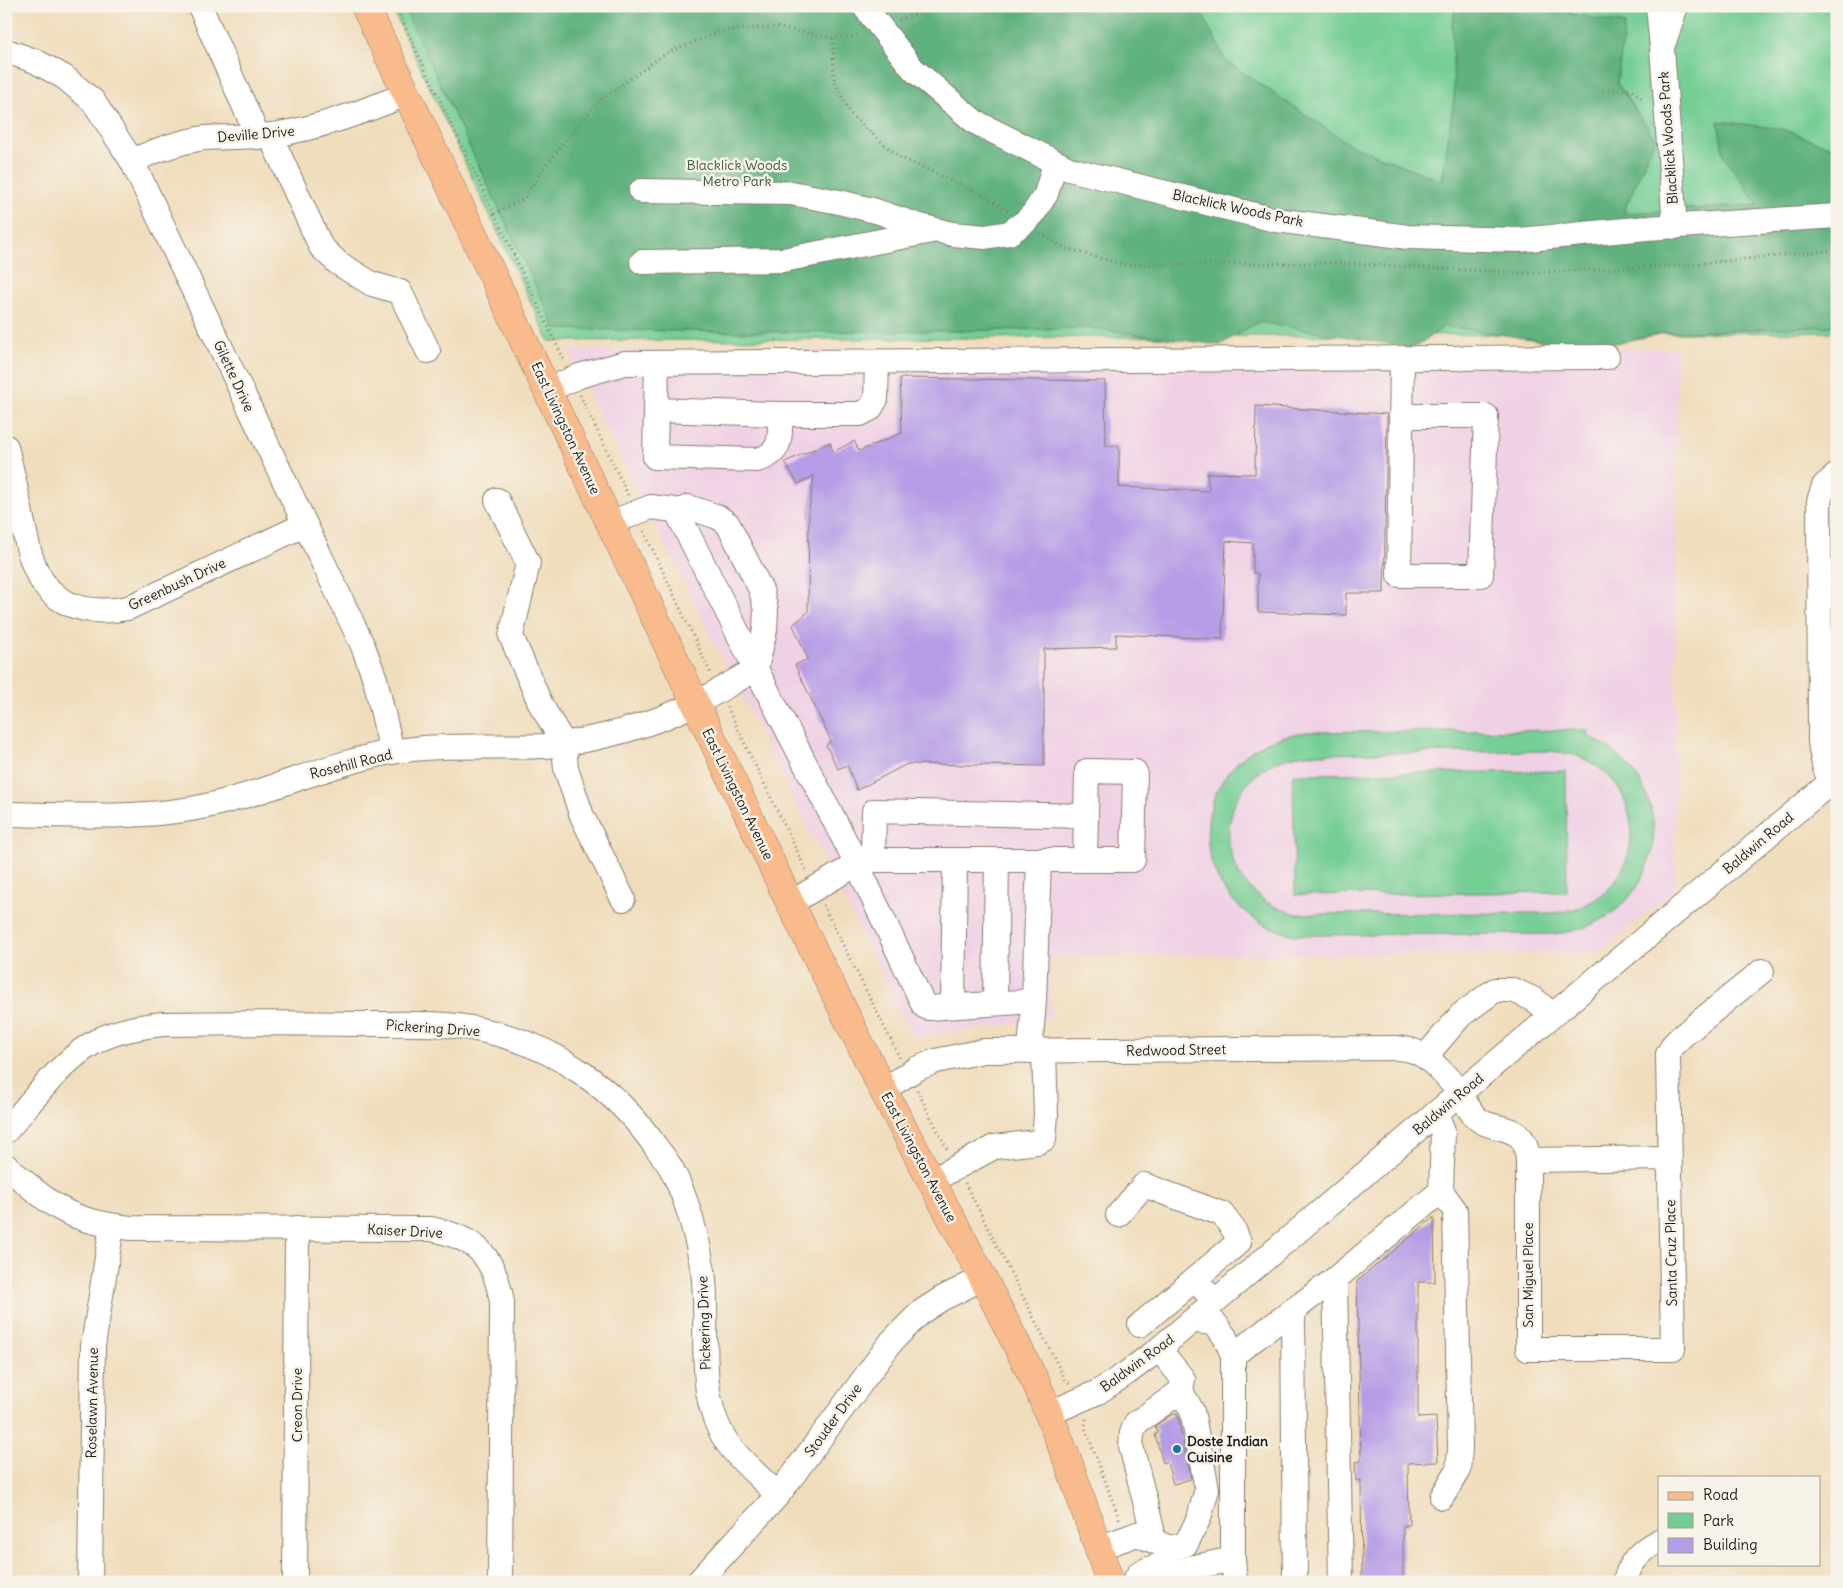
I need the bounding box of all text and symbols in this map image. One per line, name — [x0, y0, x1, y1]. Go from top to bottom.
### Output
street label: Blacklick Woods Park — [1654, 71, 1682, 205]
street label: Deville Drive — [217, 122, 295, 146]
park label: Blacklick Woods Metro Park — [687, 156, 787, 190]
street label: Blacklick Woods Park — [1171, 185, 1305, 231]
street label: Gilette Drive — [210, 337, 258, 415]
street label: East Livingston Avenue — [527, 359, 605, 497]
street label: Greenbush Drive — [125, 554, 229, 614]
street label: East Livingston Avenue — [698, 725, 778, 863]
street label: Rosehill Road — [308, 745, 394, 783]
street label: Baldwin Road — [1719, 808, 1797, 878]
street label: Pickering Drive — [385, 1016, 481, 1040]
street label: Redwood Street — [1126, 1040, 1226, 1060]
street label: Baldwin Road — [1409, 1069, 1487, 1139]
street label: East Livingston Avenue — [877, 1089, 961, 1225]
street label: Santa Cruz Place — [1661, 1199, 1681, 1307]
street label: Kaiser Drive — [367, 1220, 443, 1242]
street label: San Miguel Place — [1519, 1222, 1537, 1328]
street label: Pickering Drive — [693, 1275, 715, 1371]
street label: Baldwin Road — [1097, 1330, 1177, 1396]
street label: Roselawn Avenue — [82, 1347, 102, 1459]
street label: Creon Drive — [288, 1368, 306, 1442]
street label: Stouder Drive — [800, 1380, 866, 1460]
place label: Doste Indian Cuisine — [1187, 1432, 1268, 1466]
marker: Doste Indian Cuisine — [1171, 1443, 1183, 1455]
legend — [1658, 1476, 1820, 1566]
text: Road — [1703, 1485, 1738, 1504]
text: Park — [1703, 1511, 1734, 1530]
text: Building — [1703, 1535, 1758, 1554]

